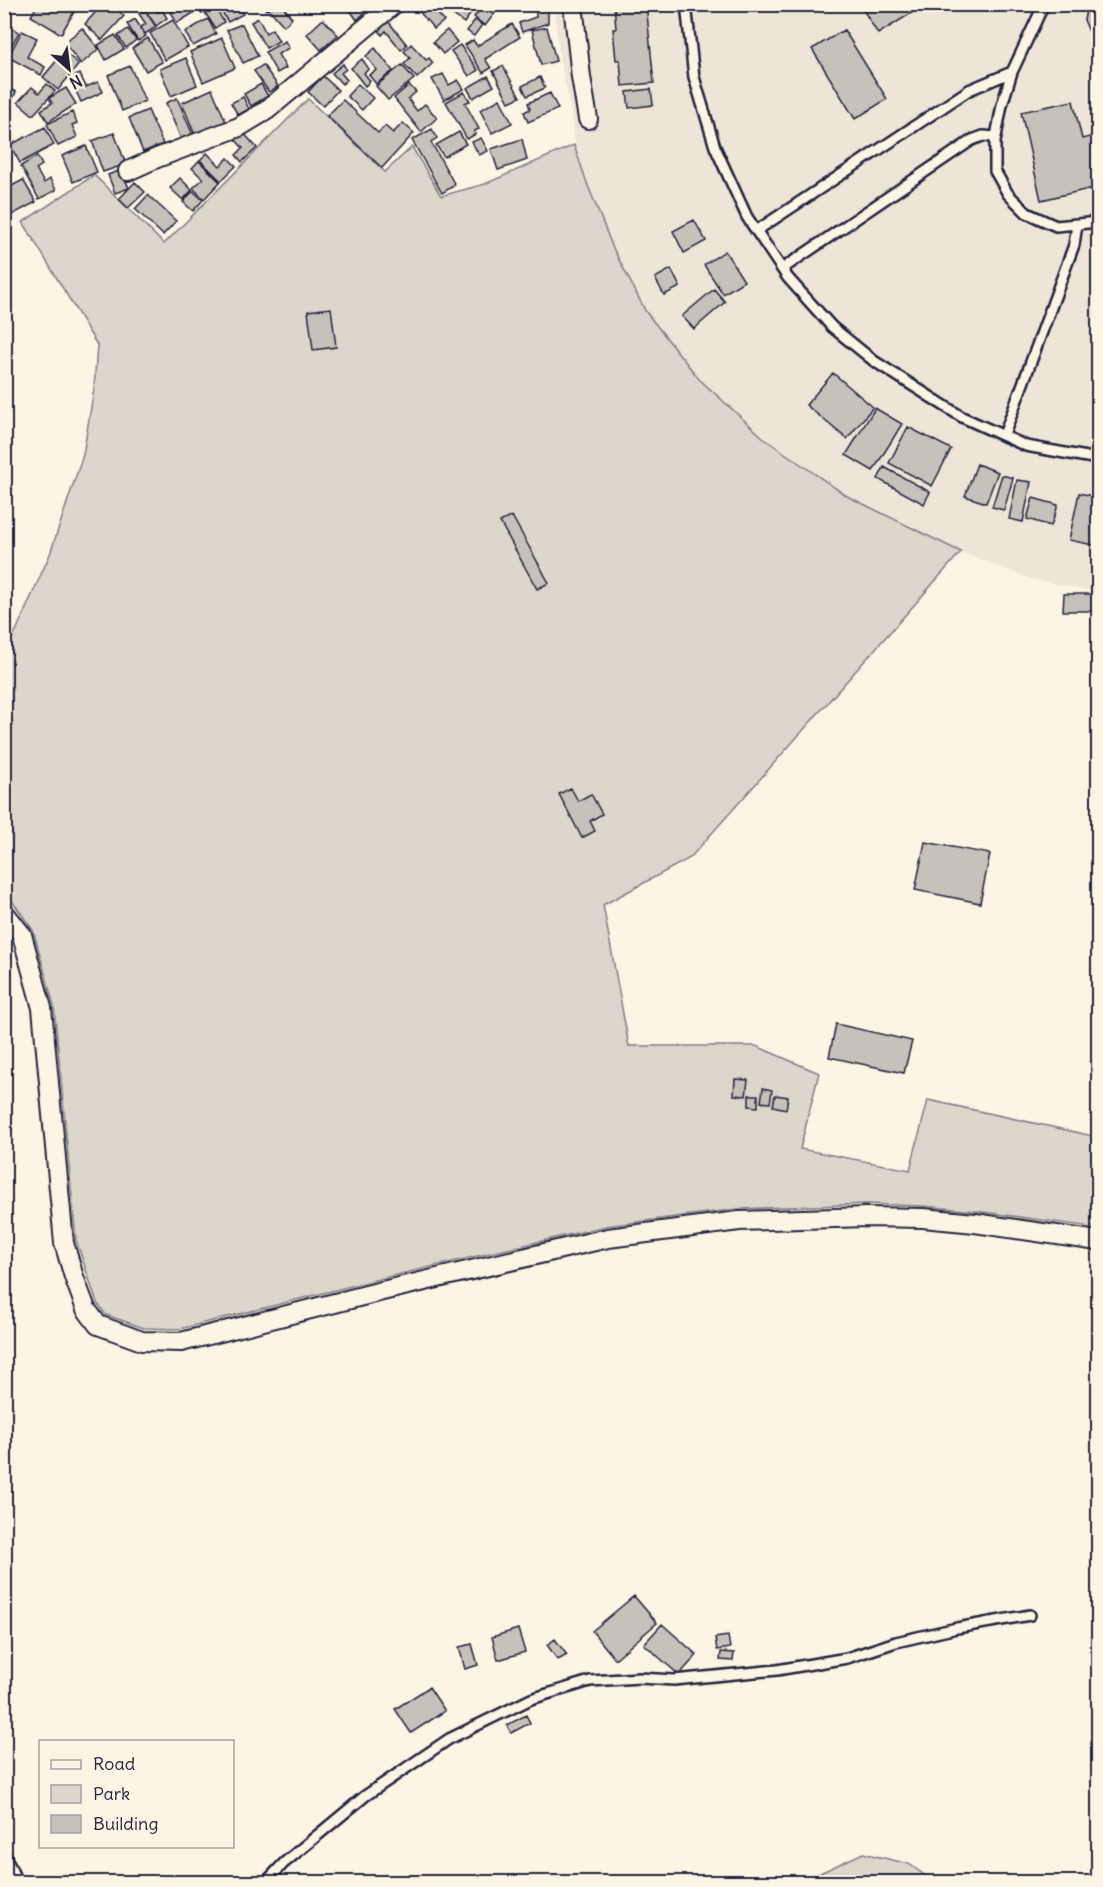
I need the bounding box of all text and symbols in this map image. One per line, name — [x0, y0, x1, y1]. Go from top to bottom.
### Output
north arrow — [39, 39, 99, 99]
text: N — [66, 71, 86, 94]
legend — [39, 1740, 234, 1848]
text: Road — [93, 1752, 136, 1775]
text: Park — [93, 1782, 130, 1805]
text: Building — [93, 1812, 158, 1835]

